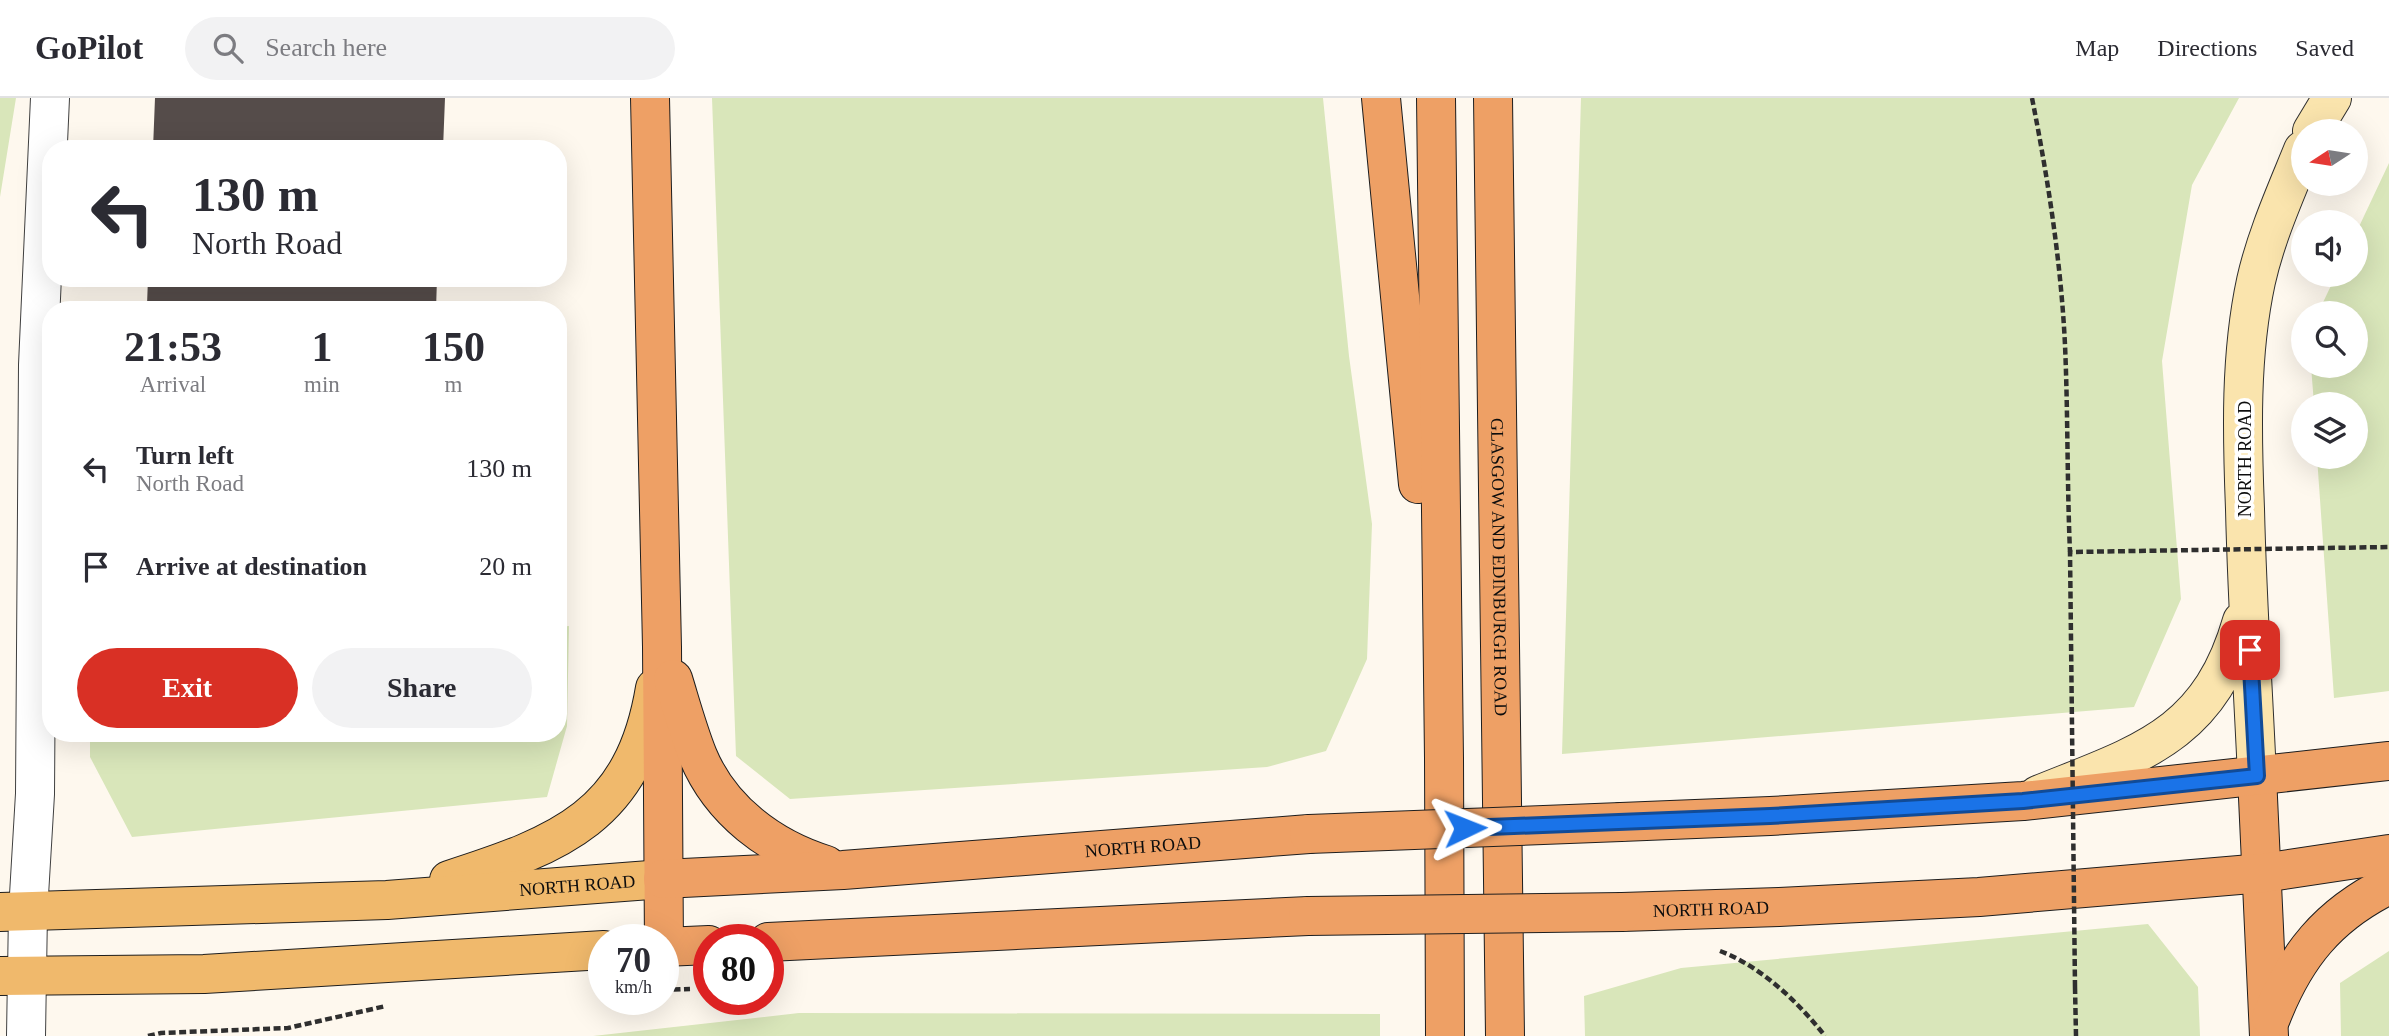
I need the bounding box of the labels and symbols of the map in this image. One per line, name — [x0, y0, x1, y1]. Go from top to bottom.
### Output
north arrow — [2291, 119, 2368, 196]
street label: NORTH ROAD — [2235, 401, 2255, 517]
street label: GLASGOW AND EDINBURGH ROAD — [1487, 418, 1511, 716]
pin — [2220, 620, 2280, 680]
position arrow — [1428, 791, 1502, 865]
street label: NORTH ROAD — [1084, 832, 1202, 861]
street label: NORTH ROAD — [518, 871, 636, 900]
street label: NORTH ROAD — [1652, 897, 1769, 921]
speed limit sign: 80 — [693, 924, 784, 1015]

